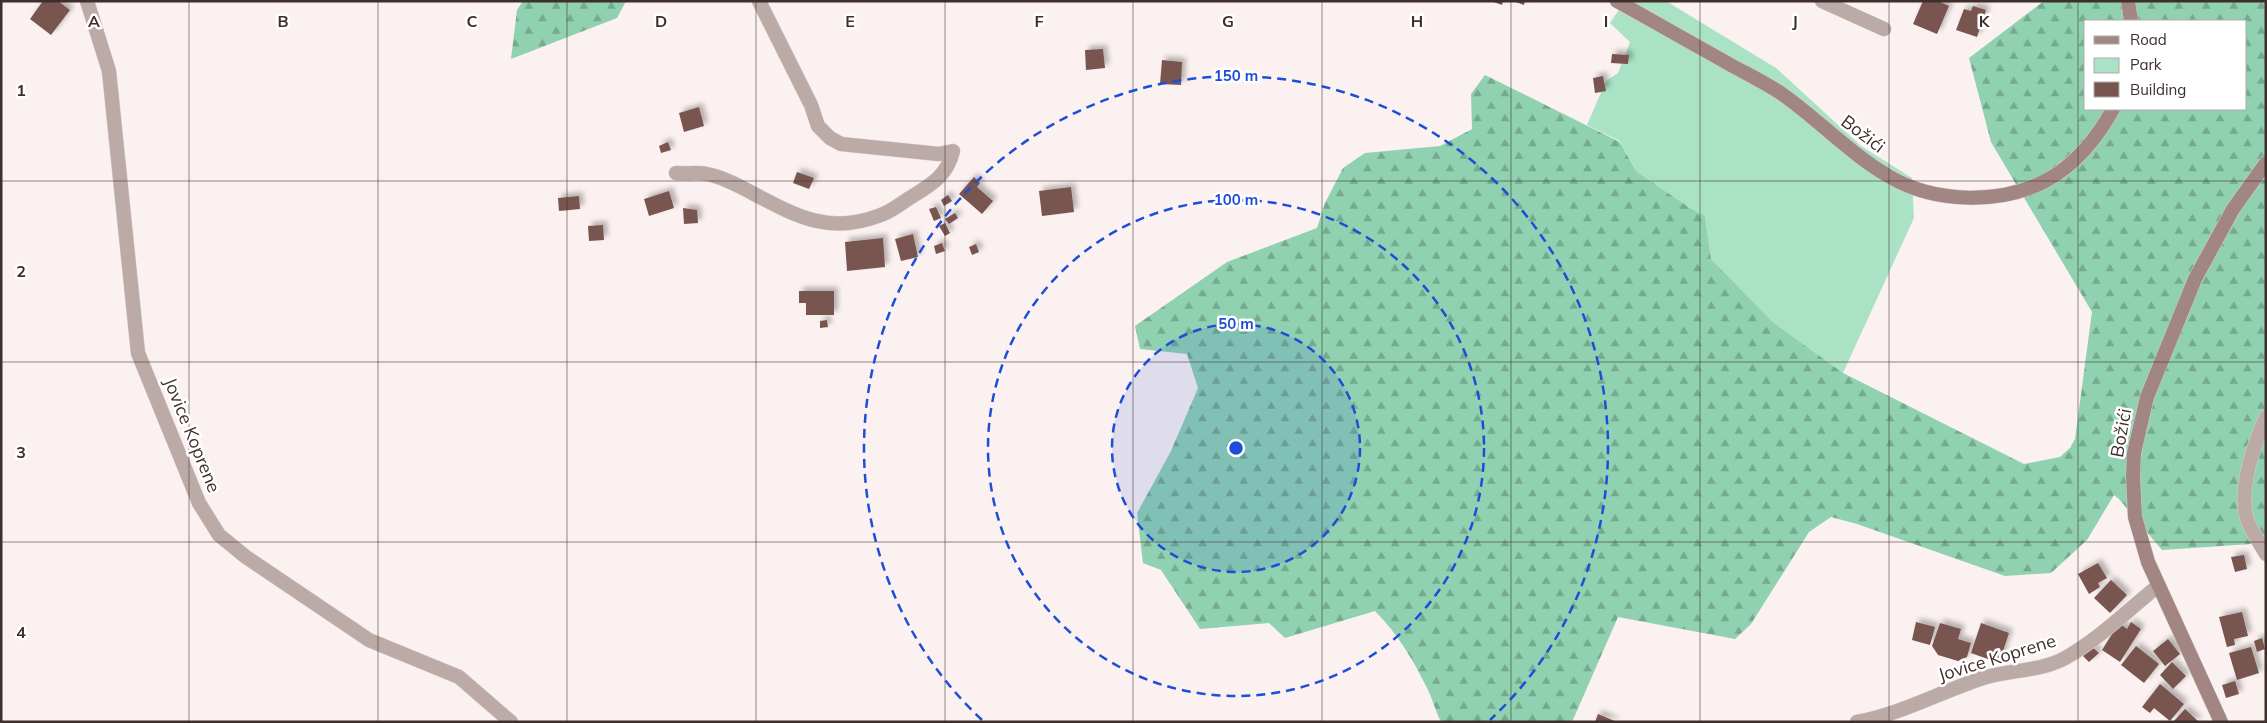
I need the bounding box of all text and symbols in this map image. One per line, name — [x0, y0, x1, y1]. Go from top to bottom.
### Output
text: A — [88, 11, 100, 31]
text: B — [277, 11, 289, 31]
text: C — [467, 11, 478, 31]
text: D — [655, 11, 667, 31]
text: E — [845, 11, 855, 31]
text: F — [1034, 11, 1044, 31]
text: G — [1222, 11, 1234, 31]
text: H — [1411, 11, 1423, 31]
text: I — [1604, 11, 1608, 31]
text: J — [1792, 11, 1798, 31]
text: K — [1979, 11, 1991, 31]
legend — [2084, 20, 2247, 110]
text: Road — [2130, 30, 2167, 49]
text: Park — [2130, 55, 2162, 74]
text: 150 m — [1214, 66, 1258, 85]
text: 1 — [16, 80, 26, 100]
text: Building — [2130, 80, 2186, 99]
street label: Božići — [1837, 110, 1890, 158]
text: 100 m — [1214, 190, 1258, 209]
text: 2 — [16, 261, 26, 281]
text: 50 m — [1218, 314, 1254, 333]
street label: Jovice Koprene — [159, 374, 226, 496]
street label: Božići — [2105, 407, 2136, 459]
centre of rings — [1227, 439, 1245, 457]
text: 3 — [16, 442, 26, 462]
text: 4 — [16, 622, 26, 642]
street label: Jovice Koprene — [1935, 629, 2059, 686]

